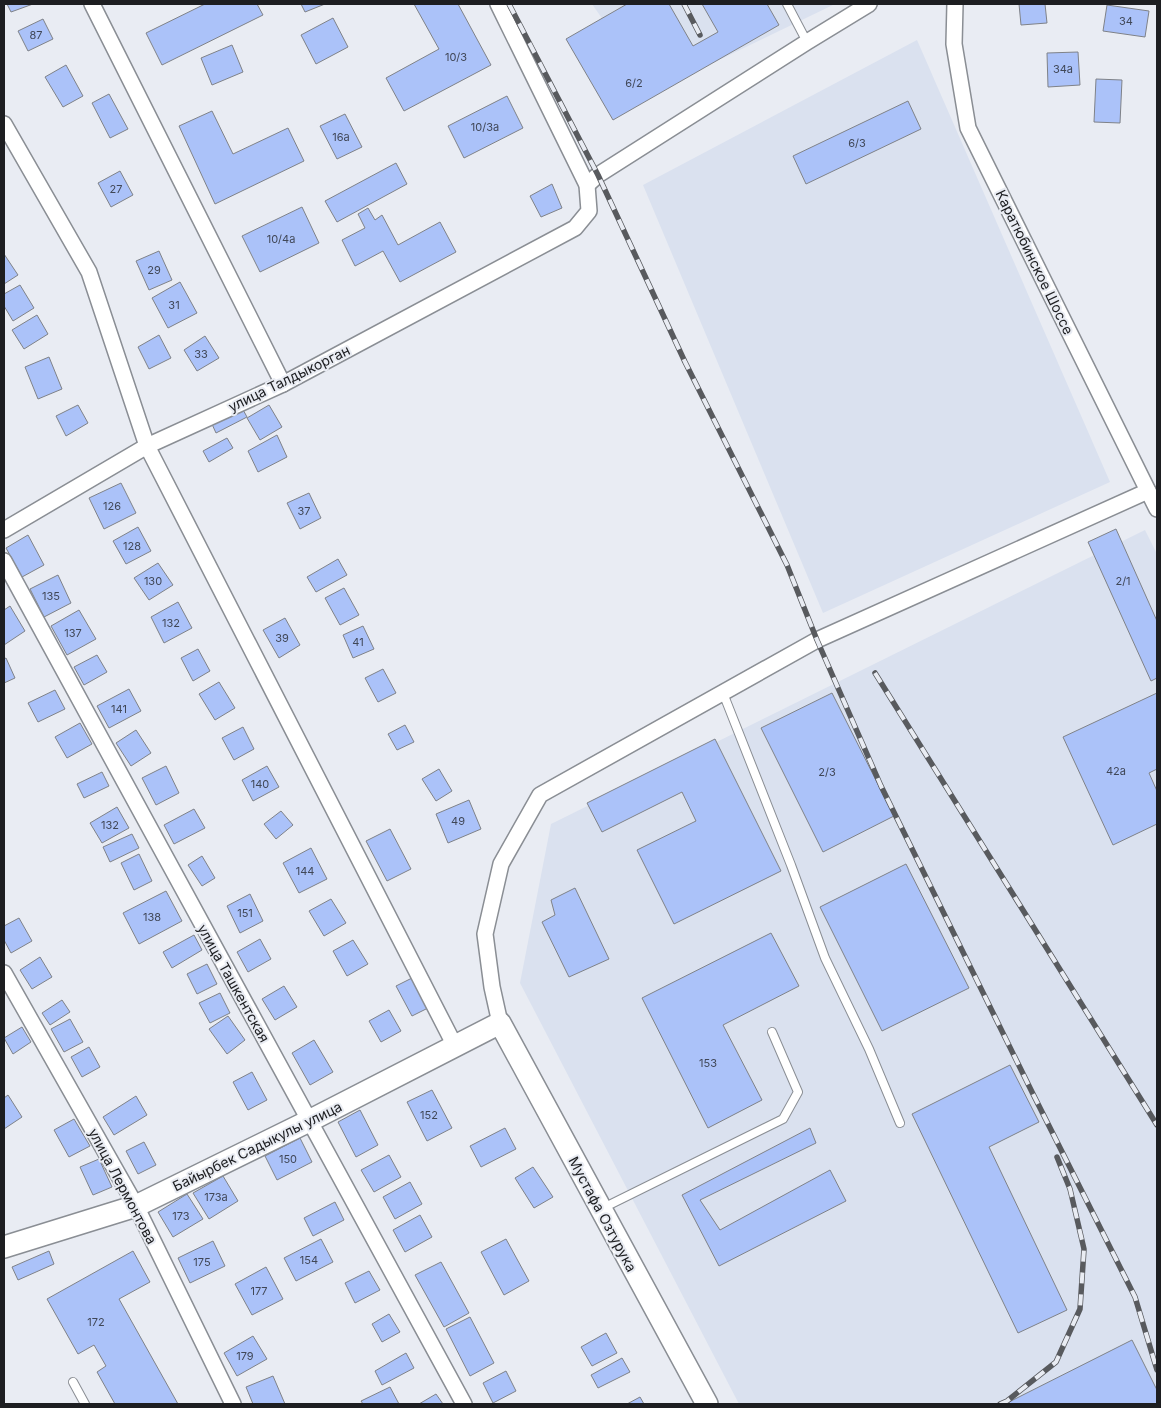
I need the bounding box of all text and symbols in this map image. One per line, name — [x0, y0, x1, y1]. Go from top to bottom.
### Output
house number: 34 — [1119, 14, 1133, 28]
house number: 87 — [29, 28, 43, 42]
house number: 10/3 — [445, 50, 467, 64]
house number: 34а — [1053, 62, 1073, 76]
house number: 6/2 — [625, 76, 643, 90]
house number: 10/3а — [471, 120, 499, 134]
house number: 16а — [332, 130, 350, 144]
house number: 6/3 — [848, 136, 866, 150]
house number: 27 — [110, 182, 122, 196]
street label: Каратюбинское Шоссе — [993, 187, 1077, 337]
house number: 10/4а — [267, 232, 295, 246]
house number: 29 — [147, 263, 161, 277]
house number: 31 — [168, 298, 180, 312]
street label: улица Талдыкорган — [225, 341, 353, 415]
house number: 33 — [194, 347, 208, 361]
house number: 126 — [103, 499, 121, 513]
house number: 37 — [297, 504, 311, 518]
house number: 128 — [123, 539, 141, 553]
house number: 130 — [144, 574, 162, 588]
house number: 2/1 — [1115, 574, 1131, 588]
house number: 135 — [42, 589, 60, 603]
house number: 132 — [162, 616, 180, 630]
house number: 137 — [64, 626, 82, 640]
house number: 39 — [275, 631, 289, 645]
house number: 41 — [352, 635, 364, 649]
house number: 141 — [111, 702, 127, 716]
house number: 42а — [1106, 764, 1126, 778]
house number: 2/3 — [818, 765, 836, 779]
house number: 140 — [251, 777, 269, 791]
house number: 49 — [451, 814, 465, 828]
house number: 132 — [101, 818, 119, 832]
house number: 144 — [296, 864, 314, 878]
house number: 151 — [237, 906, 253, 920]
house number: 138 — [143, 910, 161, 924]
street label: улица Ташкентская — [194, 921, 274, 1045]
house number: 153 — [699, 1056, 717, 1070]
street label: Байырбек Садыкулы улица — [170, 1098, 344, 1194]
house number: 152 — [420, 1108, 438, 1122]
street label: улица Лермонтова — [85, 1125, 161, 1247]
house number: 150 — [279, 1152, 297, 1166]
street label: Мустафа Озтурука — [565, 1153, 641, 1275]
house number: 173а — [204, 1190, 228, 1204]
house number: 173 — [172, 1209, 190, 1223]
house number: 154 — [300, 1253, 318, 1267]
house number: 175 — [193, 1255, 211, 1269]
house number: 177 — [250, 1284, 268, 1298]
house number: 172 — [87, 1315, 105, 1329]
house number: 179 — [236, 1349, 254, 1363]

